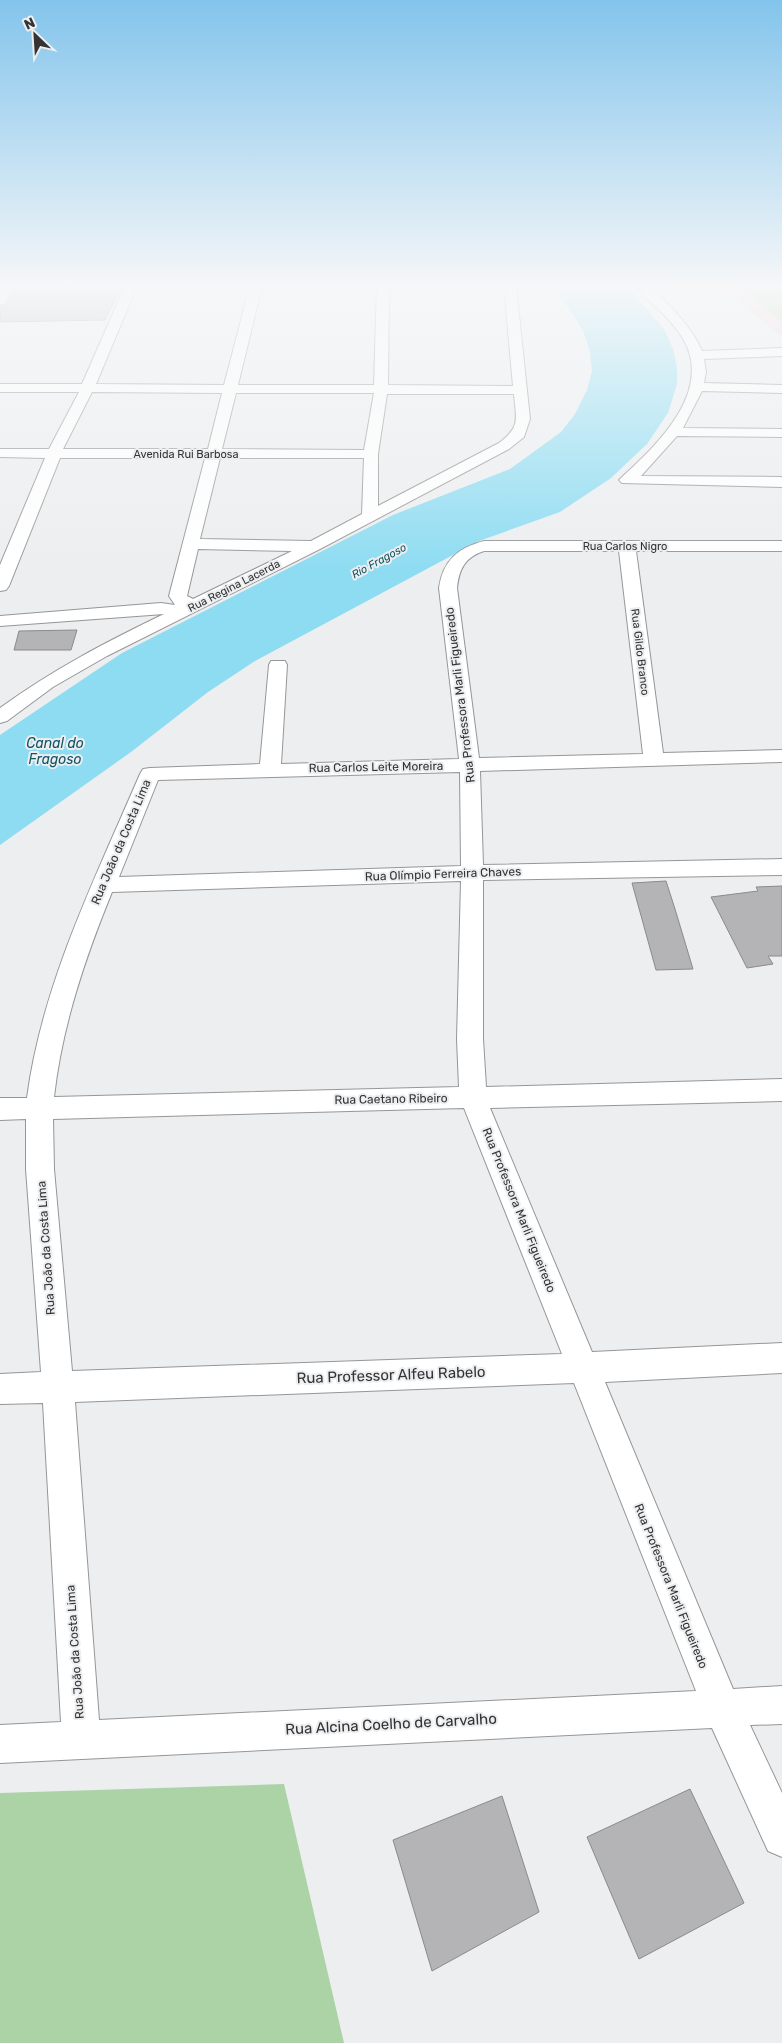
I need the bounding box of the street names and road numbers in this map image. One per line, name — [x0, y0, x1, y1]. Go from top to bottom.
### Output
street label: Avenida Rui Barbosa — [133, 448, 239, 461]
street label: Rua Carlos Nigro — [583, 540, 667, 553]
street label: Rua Regina Lacerda — [186, 557, 282, 615]
street label: Rua Professora Marli Figueiredo — [442, 606, 478, 783]
street label: Rua Gildo Branco — [628, 608, 652, 696]
street label: Rua Carlos Leite Moreira — [308, 759, 444, 775]
street label: Rua João da Costa Lima — [88, 777, 154, 907]
street label: Rua Olímpio Ferreira Chaves — [365, 864, 521, 884]
street label: Rua Caetano Ribeiro — [334, 1091, 448, 1107]
street label: Rua Professora Marli Figueiredo — [479, 1126, 559, 1295]
street label: Rua João da Costa Lima — [34, 1180, 58, 1316]
street label: Rua Professor Alfeu Rabelo — [296, 1363, 486, 1387]
street label: Rua Professora Marli Figueiredo — [631, 1502, 711, 1671]
street label: Rua João da Costa Lima — [63, 1584, 87, 1720]
street label: Rua Alcina Coelho de Carvalho — [285, 1709, 497, 1739]

